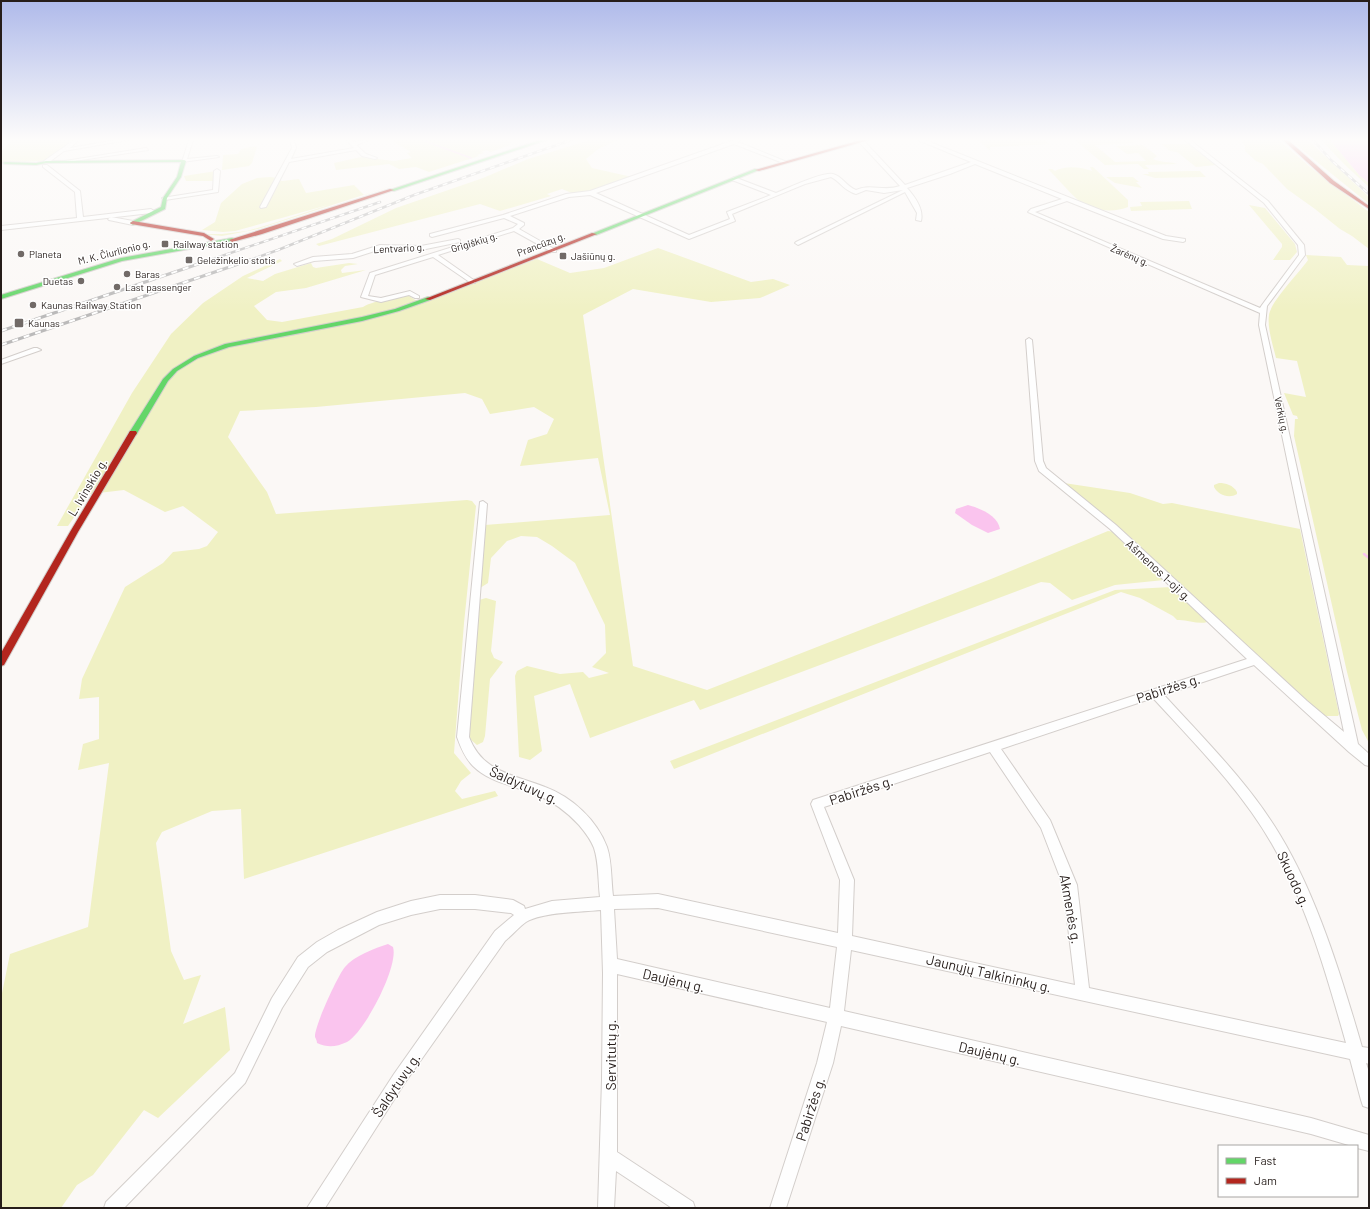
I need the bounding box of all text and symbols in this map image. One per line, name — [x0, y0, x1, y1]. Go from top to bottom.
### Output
street label: Grigiškių g. — [449, 229, 499, 255]
street label: Prancūzų g. — [515, 229, 567, 259]
street label: M. K. Čiurlionio g. — [77, 237, 151, 267]
place label: Railway station — [173, 238, 238, 250]
marker: Railway station — [160, 239, 170, 249]
street label: Lentvario g. — [373, 241, 425, 255]
street label: Žarėnų g. — [1109, 242, 1151, 268]
place label: Planeta — [29, 248, 62, 260]
marker: Planeta — [16, 249, 26, 259]
place label: Jašiūnų g. — [571, 250, 616, 262]
marker: Jašiūnų g. — [558, 251, 568, 261]
place label: Geležinkelio stotis — [197, 254, 276, 266]
marker: Geležinkelio stotis — [184, 255, 194, 265]
place label: Baras — [135, 268, 160, 280]
marker: Baras — [122, 269, 132, 279]
place label: Duetas — [43, 275, 73, 287]
marker: Duetas — [76, 276, 86, 286]
place label: Last passenger — [125, 281, 192, 293]
marker: Last passenger — [112, 282, 122, 292]
place label: Kaunas Railway Station — [41, 299, 141, 311]
marker: Kaunas Railway Station — [28, 300, 38, 310]
marker: Kaunas — [13, 317, 25, 329]
place label: Kaunas — [28, 317, 60, 329]
street label: Verkių g. — [1272, 395, 1292, 435]
street label: L. Ivinskio g. — [64, 456, 110, 518]
street label: Ašmenos 1-oji g. — [1123, 536, 1195, 604]
street label: Pabiržės g. — [1134, 670, 1202, 706]
street label: Šaldytuvų g. — [487, 762, 561, 808]
street label: Pabiržės g. — [827, 772, 895, 808]
street label: Skuodo g. — [1274, 848, 1314, 910]
street label: Akmenės g. — [1057, 873, 1085, 945]
street label: Jaunųjų Talkininkų g. — [925, 950, 1053, 996]
street label: Daujėnų g. — [641, 965, 707, 995]
street label: Servitutų g. — [602, 1020, 619, 1090]
street label: Daujėnų g. — [957, 1038, 1023, 1068]
street label: Šaldytuvų g. — [368, 1050, 424, 1120]
street label: Pabiržės g. — [792, 1075, 828, 1143]
legend — [1218, 1145, 1358, 1197]
text: Fast — [1254, 1153, 1277, 1167]
text: Jam — [1254, 1173, 1277, 1187]

